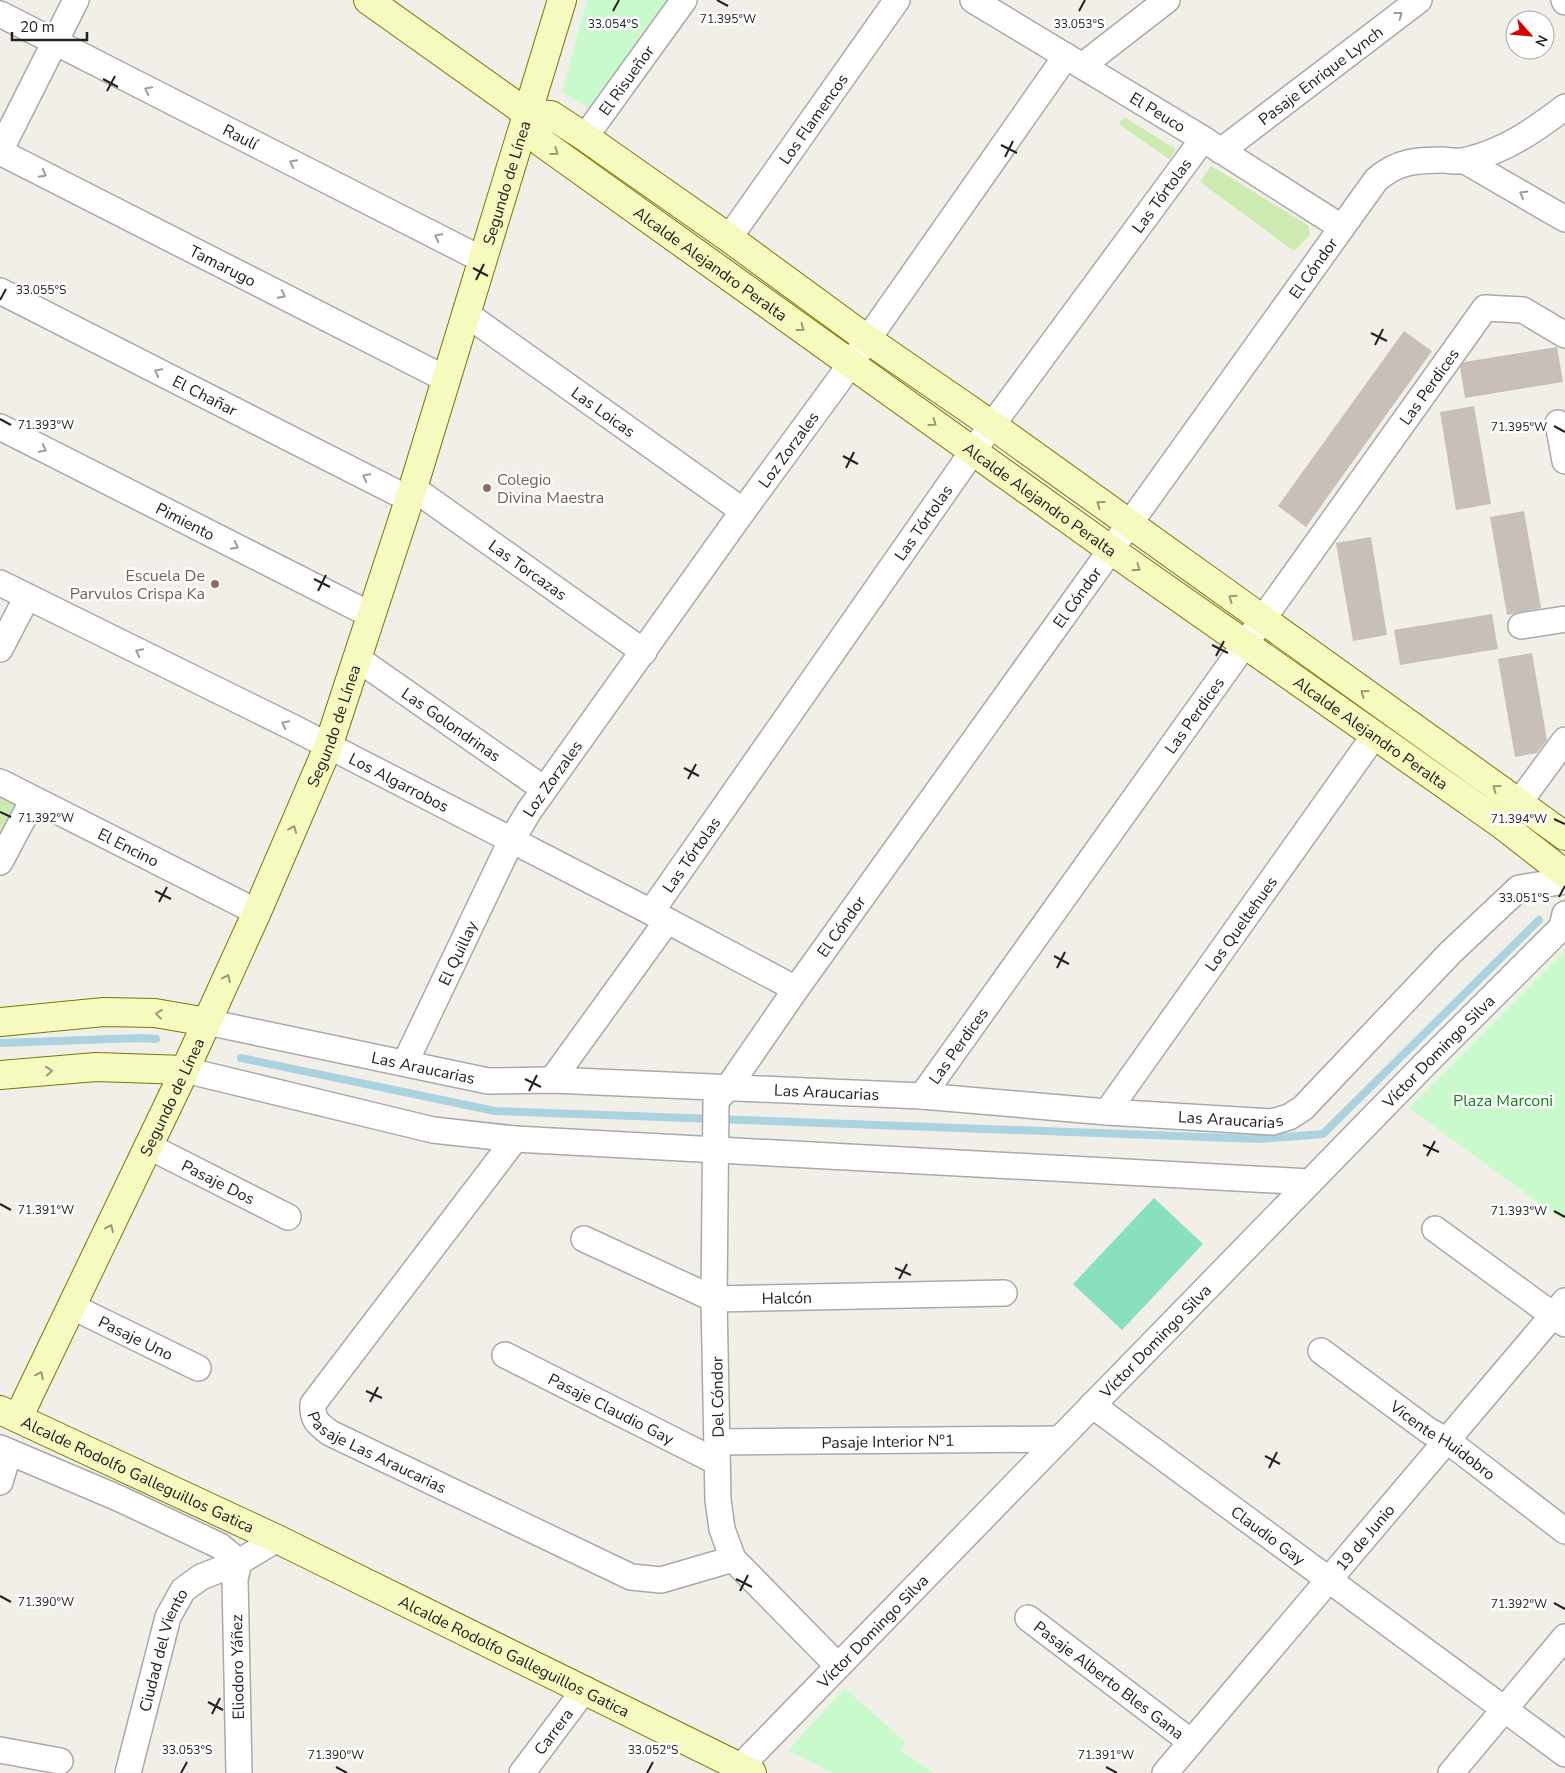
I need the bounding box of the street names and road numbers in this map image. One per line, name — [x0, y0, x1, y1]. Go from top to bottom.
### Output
street label: Pasaje Enrique Lynch — [1254, 21, 1388, 131]
street label: El Risueñor — [594, 41, 660, 120]
street label: Los Flamencos — [774, 69, 854, 169]
street label: El Peuco — [1125, 87, 1189, 138]
street label: Segundo de Línea — [478, 118, 536, 248]
street label: Raulí — [219, 119, 263, 156]
street label: Las Tórtolas — [1127, 154, 1197, 238]
street label: Alcalde Alejandro Peralta — [629, 202, 791, 327]
street label: El Cóndor — [1284, 233, 1343, 304]
street label: Tamarugo — [185, 240, 260, 292]
street label: Las Perdices — [1395, 344, 1465, 430]
street label: El Chañar — [168, 371, 241, 422]
street label: Las Loicas — [566, 382, 639, 443]
street label: Loz Zorzales — [754, 407, 824, 493]
street label: Alcalde Alejandro Peralta — [958, 437, 1121, 563]
street label: Las Tórtolas — [890, 481, 958, 565]
street label: Pimiento — [152, 498, 218, 546]
street label: Las Torcazas — [484, 535, 571, 606]
street label: El Cóndor — [1048, 562, 1107, 633]
street label: Segundo de Línea — [302, 662, 366, 791]
street label: Alcalde Alejandro Peralta — [1289, 672, 1452, 795]
street label: Las Perdices — [1160, 673, 1230, 759]
street label: Las Golondrinas — [397, 683, 505, 767]
street label: Loz Zorzales — [518, 736, 588, 821]
street label: Los Algarrobos — [345, 748, 452, 818]
street label: Las Tórtolas — [658, 813, 726, 898]
street label: El Encino — [94, 823, 162, 873]
street label: Los Queltehues — [1200, 872, 1283, 976]
street label: El Cóndor — [812, 892, 871, 962]
street label: El Quillay — [434, 917, 484, 989]
street label: Víctor Domingo Silva — [1377, 991, 1500, 1114]
street label: Las Perdices — [924, 1003, 994, 1089]
street label: Segundo de Línea — [135, 1035, 210, 1160]
street label: Las Araucarias — [369, 1047, 477, 1090]
street label: Las Araucarias — [773, 1080, 880, 1106]
street label: Las Araucarias — [1177, 1106, 1286, 1134]
street label: Pasaje Dos — [178, 1155, 258, 1210]
street label: Víctor Domingo Silva — [1095, 1280, 1216, 1404]
street label: Halcón — [761, 1287, 812, 1310]
street label: Pasaje Uno — [94, 1311, 177, 1366]
street label: Del Cóndor — [706, 1356, 730, 1438]
street label: Pasaje Claudio Gay — [544, 1369, 678, 1451]
street label: Vicente Huidobro — [1384, 1395, 1500, 1486]
street label: Pasaje Las Araucarias — [301, 1409, 450, 1499]
street label: Alcalde Rodolfo Galleguillos Gatica — [17, 1411, 257, 1539]
street label: Pasaje Interior Nº1 — [821, 1430, 955, 1454]
street label: 19 de Junio — [1331, 1500, 1400, 1576]
street label: Claudio Gay — [1226, 1501, 1310, 1571]
street label: Víctor Domingo Silva — [812, 1570, 934, 1694]
street label: Ciudad del Viento — [134, 1585, 194, 1714]
street label: Alcalde Rodolfo Galleguillos Gatica — [395, 1591, 633, 1723]
street label: Eliodoro Yáñez — [226, 1614, 250, 1720]
street label: Pasaje Alberto Bles Gana — [1029, 1616, 1188, 1745]
street label: Carrera — [529, 1704, 579, 1760]

